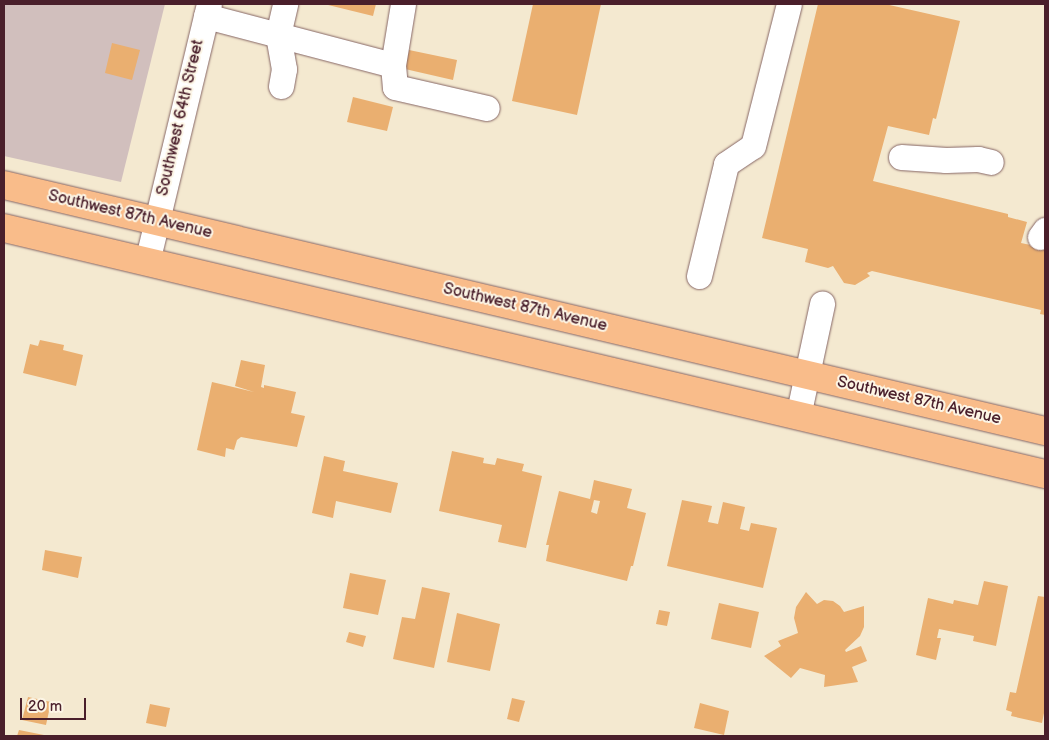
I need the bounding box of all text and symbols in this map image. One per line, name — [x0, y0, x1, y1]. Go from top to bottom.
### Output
street label: Southwest 64th Street — [154, 38, 208, 198]
street label: Southwest 87th Avenue — [46, 187, 214, 243]
street label: Southwest 87th Avenue — [441, 280, 609, 336]
street label: Southwest 87th Avenue — [835, 373, 1003, 429]
scale bar — [22, 688, 89, 720]
text: 20 m — [28, 697, 62, 716]

